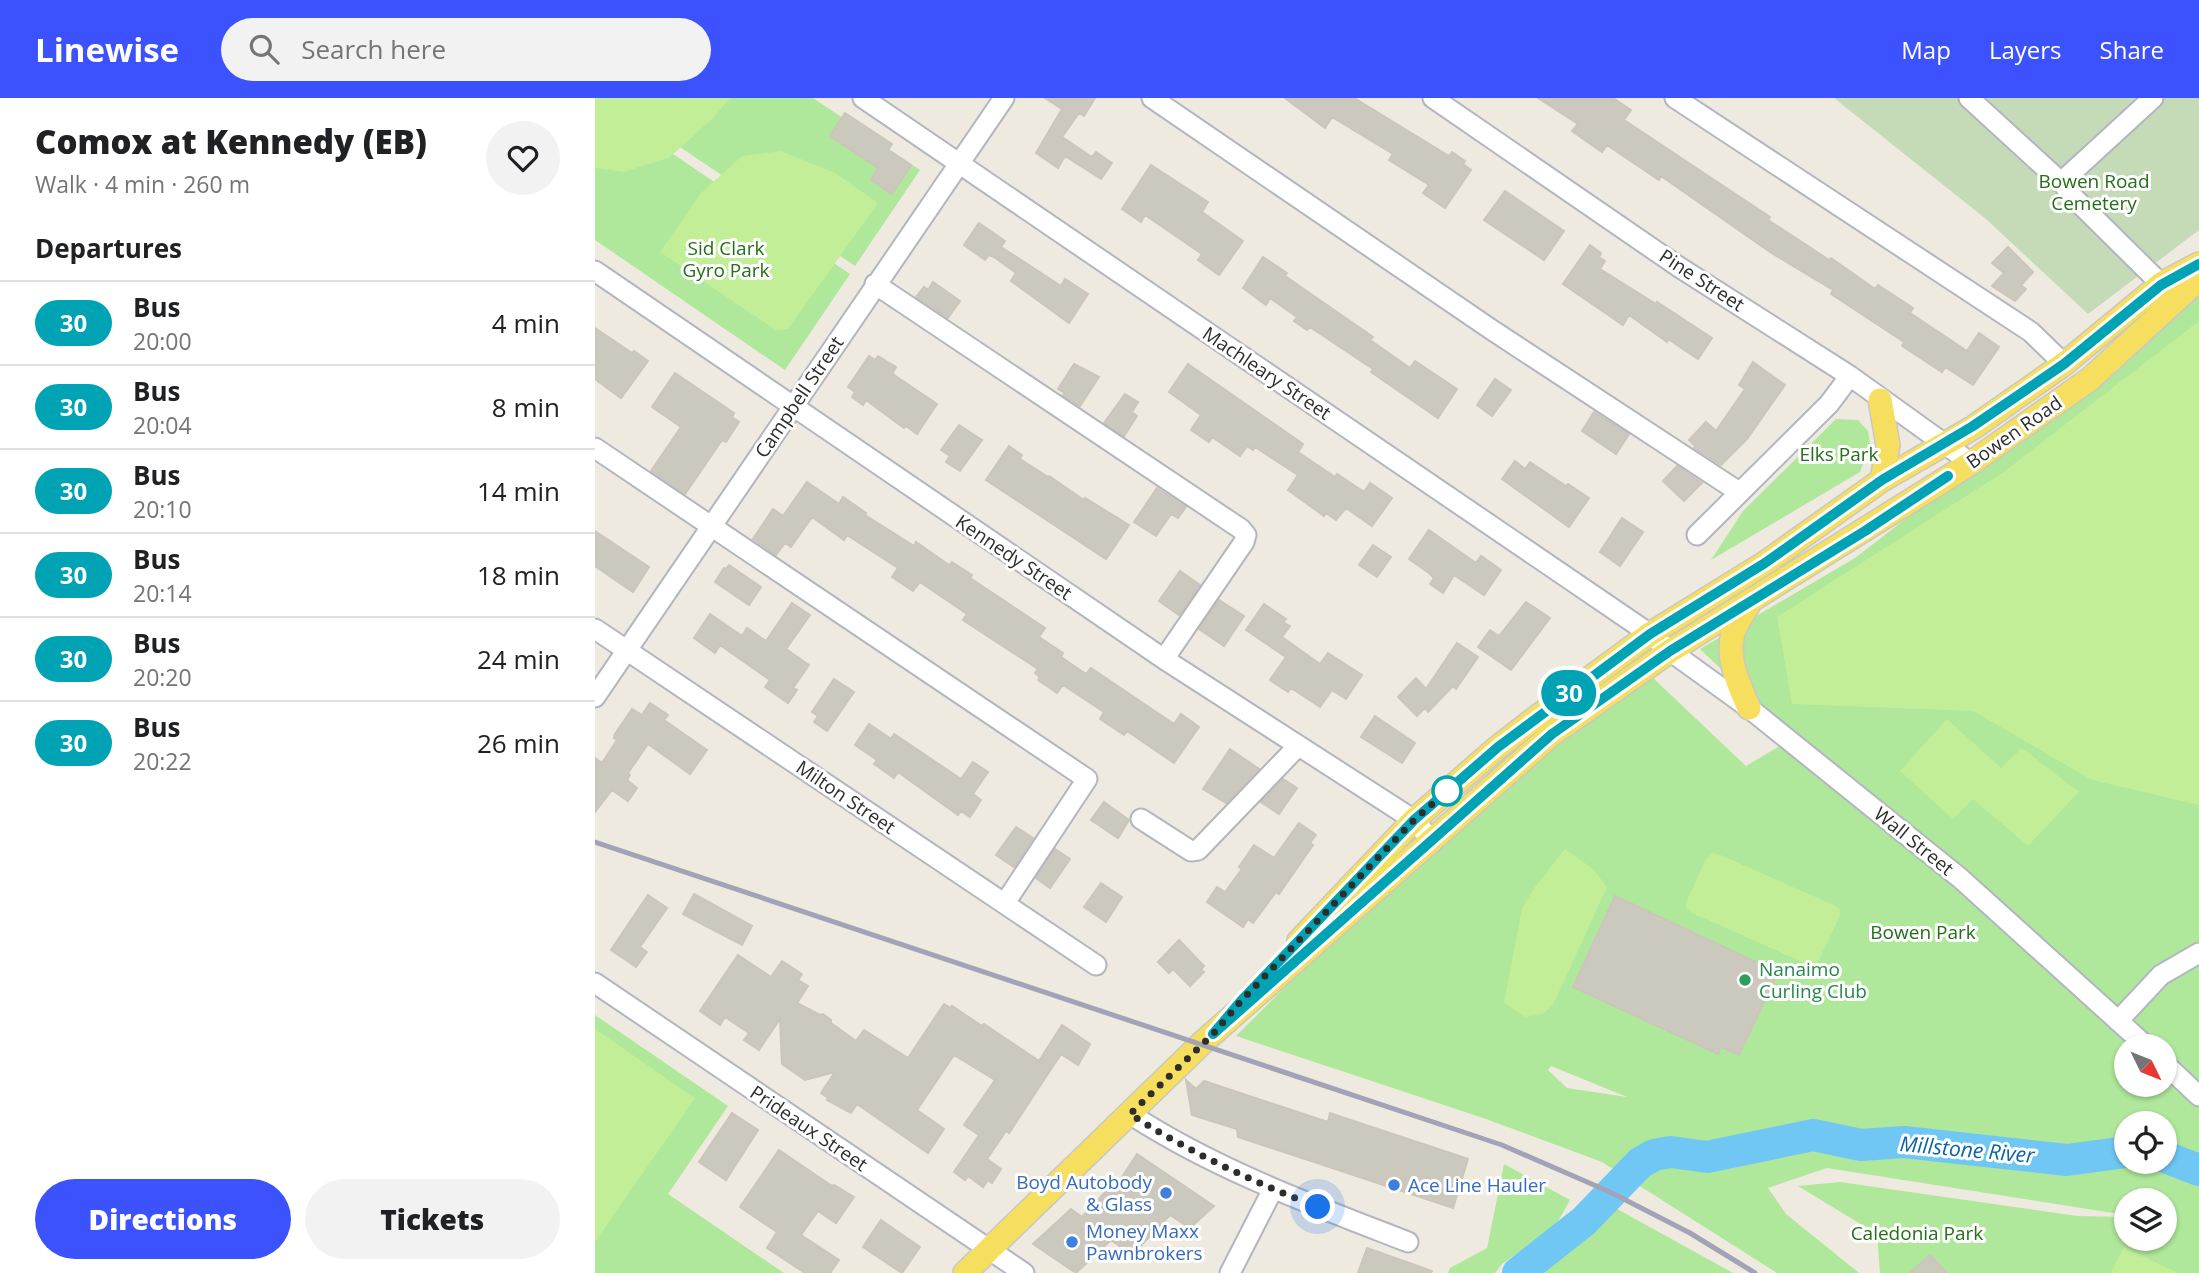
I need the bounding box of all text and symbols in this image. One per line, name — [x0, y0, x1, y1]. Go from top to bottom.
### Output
search box — [221, 18, 711, 81]
text: Linewise — [35, 27, 179, 72]
icon: search — [245, 30, 283, 68]
text: Search here — [301, 31, 446, 67]
text: Map — [1901, 33, 1951, 66]
text: Layers — [1989, 33, 2062, 66]
text: Share — [2100, 33, 2164, 66]
text: Comox at Kennedy (EB) — [35, 119, 427, 164]
button: heart — [486, 121, 560, 195]
text: Walk · 4 min · 260 m — [35, 168, 250, 200]
park label: Bowen Road Cemetery — [2038, 168, 2150, 216]
text: Departures — [35, 230, 182, 266]
park label: Sid Clark Gyro Park — [682, 235, 770, 283]
street label: Pine Street — [1654, 243, 1750, 317]
text: Bus — [133, 289, 180, 325]
text: 4 min — [492, 305, 560, 341]
text: 30 — [60, 306, 87, 339]
street label: Machleary Street — [1198, 320, 1337, 426]
text: 20:00 — [133, 325, 192, 357]
street label: Campbell Street — [749, 331, 849, 463]
text: Bus — [133, 373, 180, 409]
text: 8 min — [492, 389, 560, 425]
text: 30 — [60, 390, 87, 423]
street label: Bowen Road — [1961, 390, 2067, 474]
text: 20:04 — [133, 409, 192, 441]
park label: Elks Park — [1799, 441, 1879, 467]
text: Bus — [133, 457, 180, 493]
text: 14 min — [477, 473, 560, 509]
text: 30 — [60, 474, 87, 507]
text: 20:10 — [133, 493, 192, 525]
street label: Kennedy Street — [951, 508, 1078, 606]
text: Bus — [133, 541, 180, 577]
text: 18 min — [477, 557, 560, 593]
text: 30 — [60, 558, 87, 591]
text: 20:14 — [133, 577, 192, 609]
text: Bus — [133, 625, 180, 661]
text: 24 min — [477, 641, 560, 677]
text: 30 — [60, 642, 87, 675]
text: 20:20 — [133, 661, 192, 693]
line badge: 30 — [1537, 670, 1601, 716]
text: 30 — [1555, 676, 1583, 709]
text: Bus — [133, 709, 180, 745]
text: 26 min — [477, 725, 560, 761]
text: 30 — [60, 726, 87, 759]
text: 20:22 — [133, 745, 192, 777]
street label: Milton Street — [791, 754, 901, 840]
unlabelled marker — [1432, 776, 1462, 806]
street label: Wall Street — [1869, 801, 1960, 881]
park label: Bowen Park — [1870, 919, 1976, 945]
place label: Nanaimo Curling Club — [1759, 956, 1867, 1004]
marker: Nanaimo Curling Club — [1737, 972, 1753, 988]
north arrow — [2114, 1034, 2177, 1097]
map controls — [2114, 1034, 2177, 1251]
street label: Prideaux Street — [745, 1079, 873, 1177]
button: locate — [2114, 1111, 2177, 1174]
water label: Millstone River — [1899, 1129, 2036, 1169]
place label: Boyd Autobody & Glass — [1016, 1169, 1152, 1217]
place label: Ace Line Hauler — [1408, 1172, 1546, 1198]
marker: Ace Line Hauler — [1386, 1177, 1402, 1193]
button: Directions — [35, 1179, 291, 1259]
button: Tickets — [305, 1179, 560, 1259]
marker: Boyd Autobody & Glass — [1158, 1185, 1174, 1201]
button: layers — [2114, 1188, 2177, 1251]
your location — [1300, 1189, 1335, 1224]
place label: Money Maxx Pawnbrokers — [1086, 1218, 1203, 1266]
park label: Caledonia Park — [1851, 1220, 1983, 1246]
marker: Money Maxx Pawnbrokers — [1064, 1234, 1080, 1250]

